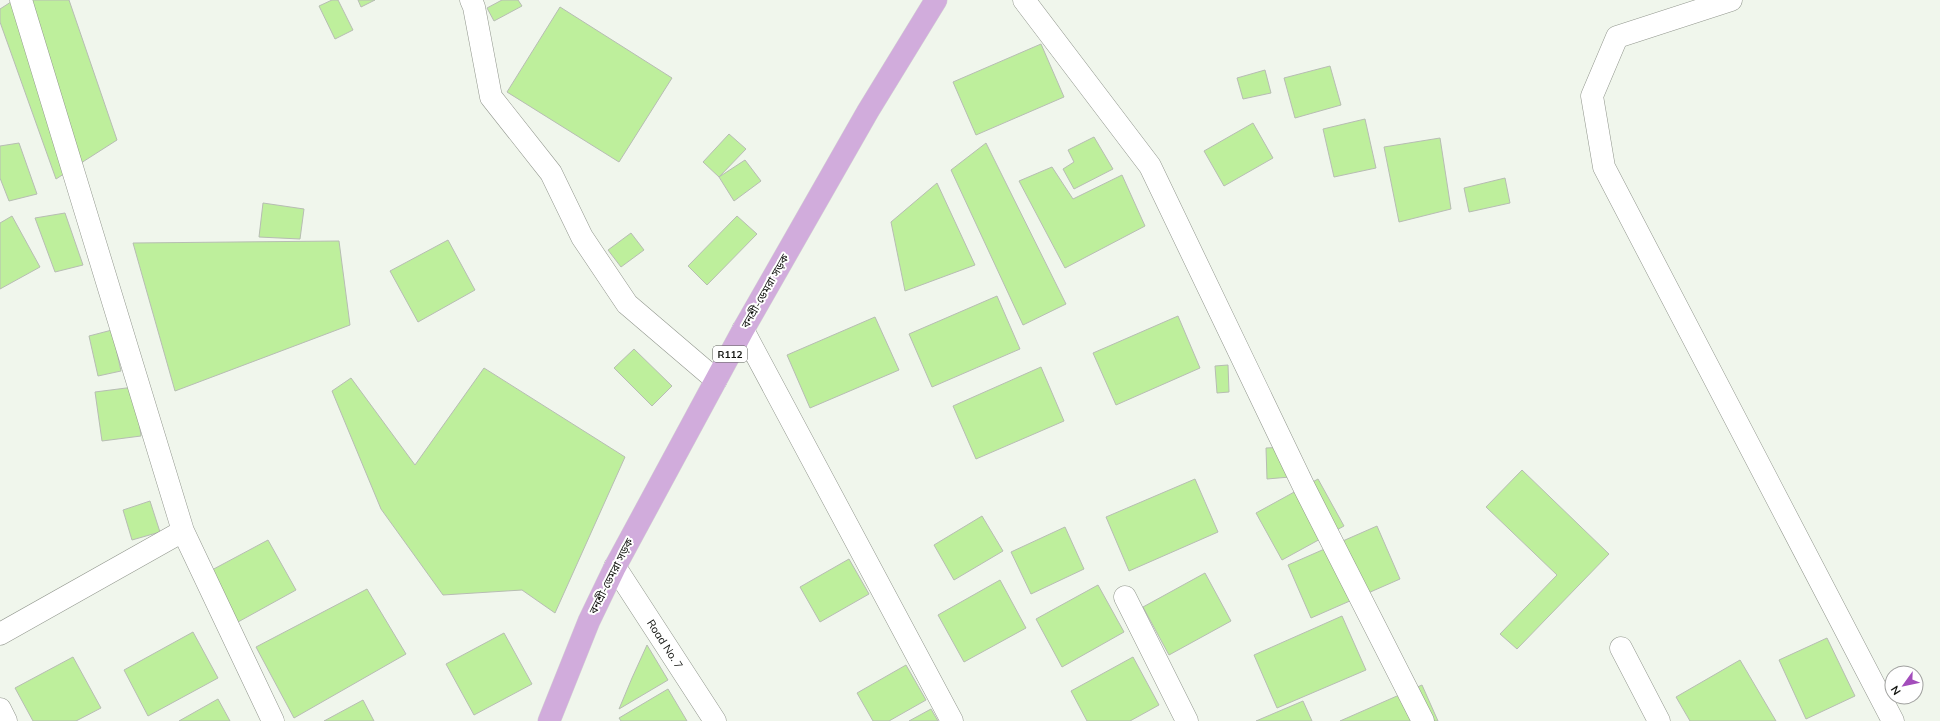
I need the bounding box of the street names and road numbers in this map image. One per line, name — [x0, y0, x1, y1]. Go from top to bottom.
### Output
street label: বনশ্রী-ডেমরা সড়ক — [738, 251, 792, 331]
road number: R112 — [713, 346, 747, 362]
street label: বনশ্রী-ডেমরা সড়ক — [585, 536, 636, 617]
street label: Road No. 7 — [644, 617, 686, 671]

